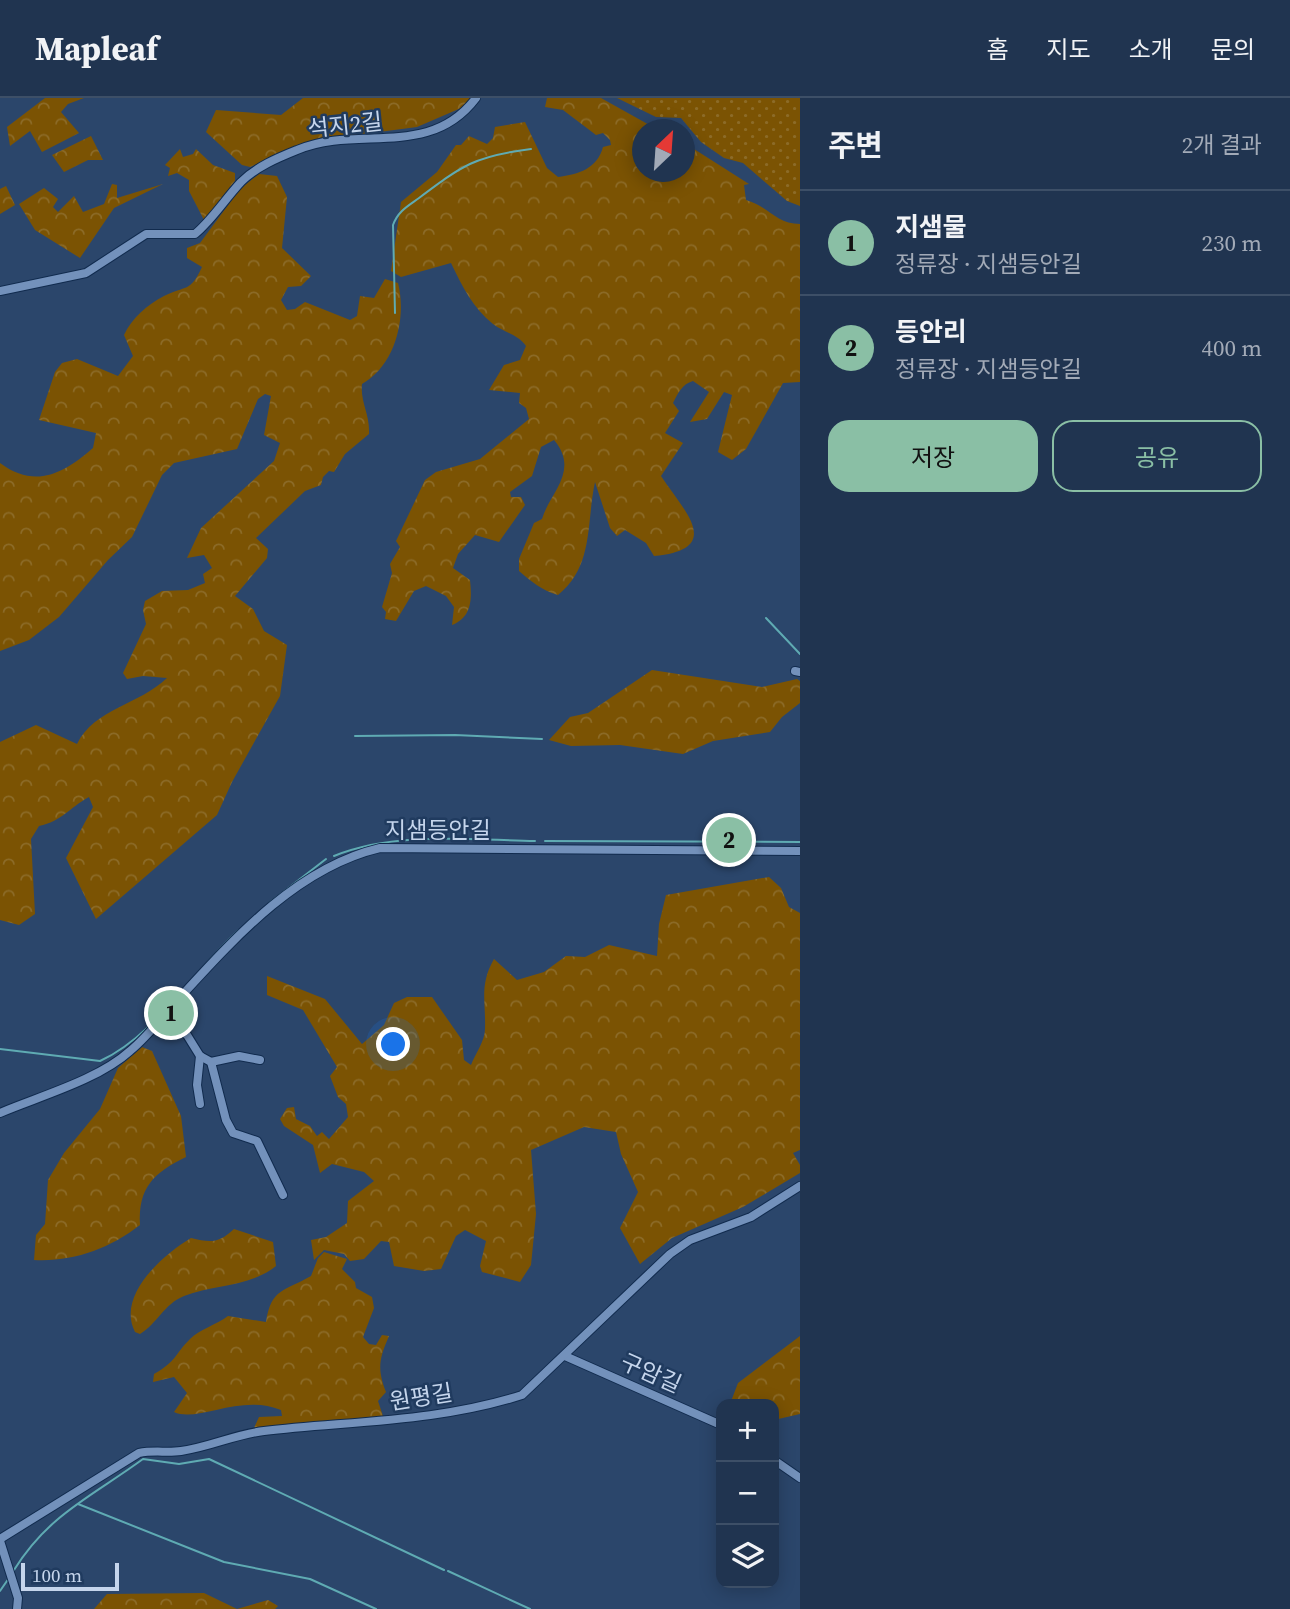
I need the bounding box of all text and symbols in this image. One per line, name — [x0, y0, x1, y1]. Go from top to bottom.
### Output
text: Mapleaf — [35, 26, 158, 71]
text: 홈 — [986, 33, 1008, 66]
text: 지도 — [1046, 33, 1091, 66]
text: 소개 — [1129, 33, 1173, 66]
text: 문의 — [1211, 33, 1255, 66]
street label: 석지2길 — [306, 105, 384, 145]
north arrow — [632, 119, 695, 182]
text: 주변 — [828, 125, 883, 166]
text: 2개 결과 — [1182, 129, 1262, 161]
text: 지샘물 — [895, 209, 967, 245]
text: 1 — [845, 227, 857, 259]
text: 230 m — [1201, 227, 1262, 259]
text: 정류장 · 지샘등안길 — [895, 248, 1082, 280]
text: 등안리 — [895, 314, 967, 350]
text: 2 — [845, 332, 857, 364]
text: 400 m — [1201, 332, 1262, 364]
text: 정류장 · 지샘등안길 — [895, 353, 1082, 385]
button: 저장 — [828, 420, 1038, 492]
button: 공유 — [1052, 420, 1262, 492]
street label: 지샘등안길 — [385, 814, 491, 846]
pin: 2 — [706, 814, 752, 866]
pin: 1 — [148, 987, 194, 1039]
your location — [376, 1027, 410, 1061]
street label: 구암길 — [615, 1345, 687, 1401]
street label: 원평길 — [387, 1376, 455, 1418]
map controls — [716, 1399, 779, 1588]
button: + — [716, 1399, 779, 1462]
button: − — [716, 1462, 779, 1525]
button: layers — [716, 1525, 779, 1588]
scale bar — [21, 1560, 119, 1592]
text: 100 m — [32, 1562, 82, 1588]

